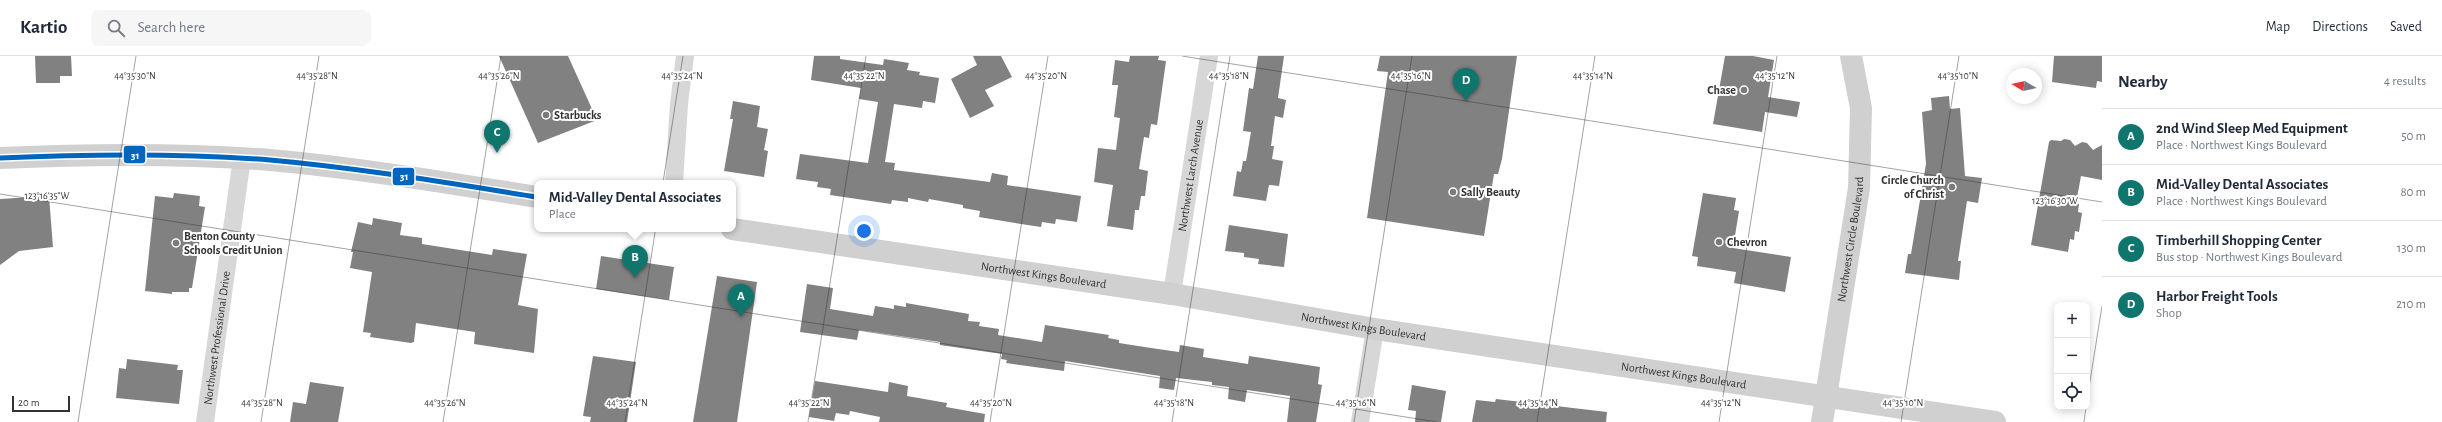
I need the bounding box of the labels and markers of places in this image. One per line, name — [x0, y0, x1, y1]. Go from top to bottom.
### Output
pin: D — [1453, 68, 1479, 101]
place label: Chase — [1707, 84, 1736, 96]
marker: Chase — [1739, 85, 1749, 95]
place label: Starbucks — [554, 109, 602, 121]
marker: Starbucks — [541, 110, 551, 120]
pin: C — [484, 120, 510, 153]
place label: Circle Church of Christ — [1881, 174, 1944, 200]
marker: Circle Church of Christ — [1947, 182, 1957, 192]
place label: Sally Beauty — [1461, 186, 1521, 199]
marker: Sally Beauty — [1448, 187, 1458, 197]
place label: Benton County Schools Credit Union — [184, 230, 283, 256]
place label: Chevron — [1727, 236, 1767, 248]
marker: Chevron — [1714, 237, 1724, 247]
marker: Benton County Schools Credit Union — [171, 238, 181, 248]
pin: B — [622, 245, 648, 278]
pin: A — [728, 284, 754, 317]

